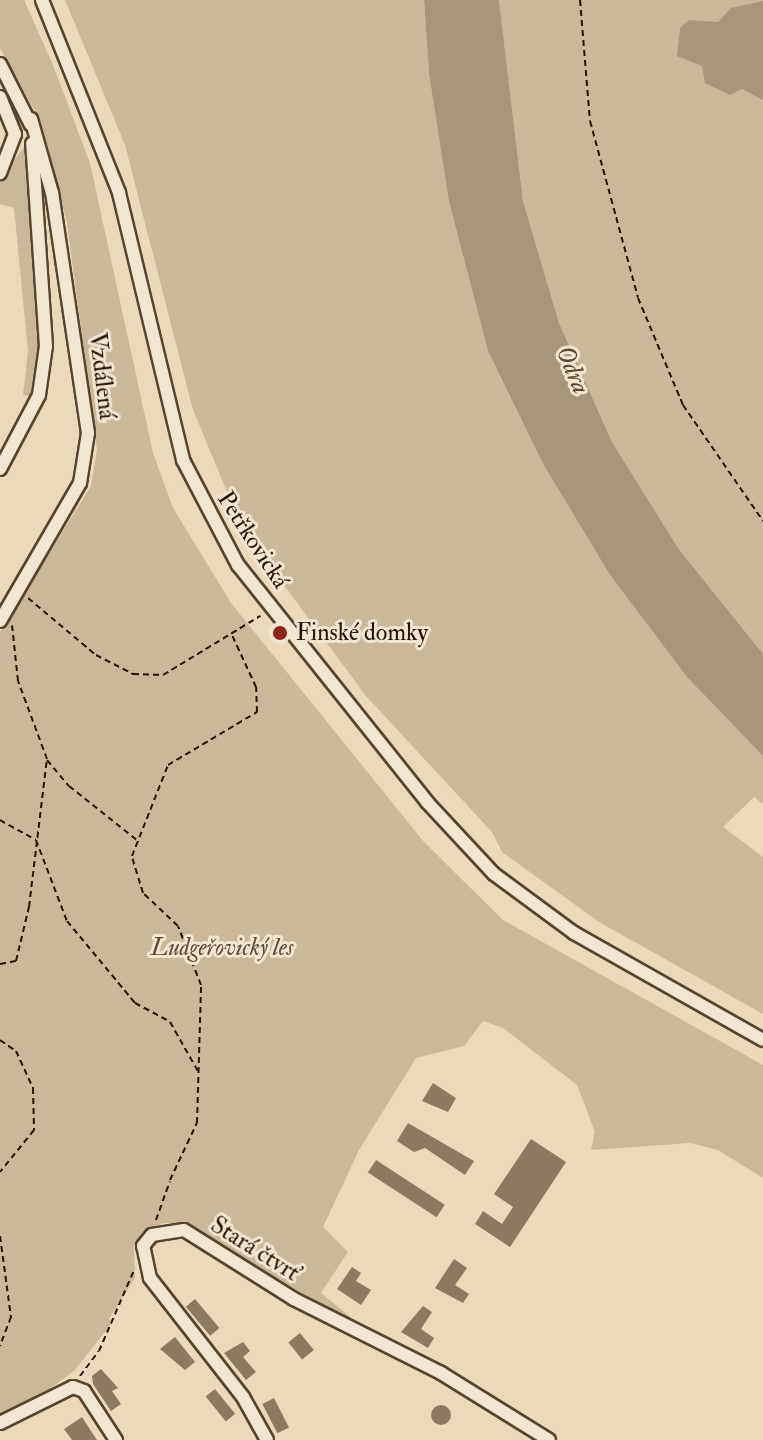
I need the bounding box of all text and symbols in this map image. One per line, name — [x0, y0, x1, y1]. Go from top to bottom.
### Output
street label: Vzdálená — [82, 331, 122, 421]
water label: Odra — [548, 341, 596, 399]
street label: Petřkovická — [211, 486, 295, 594]
place label: Finské domky — [296, 619, 428, 647]
marker: Finské domky — [271, 624, 289, 642]
park label: Ludgeřovický les — [151, 934, 293, 962]
street label: Stará čtvrť — [205, 1210, 305, 1288]

